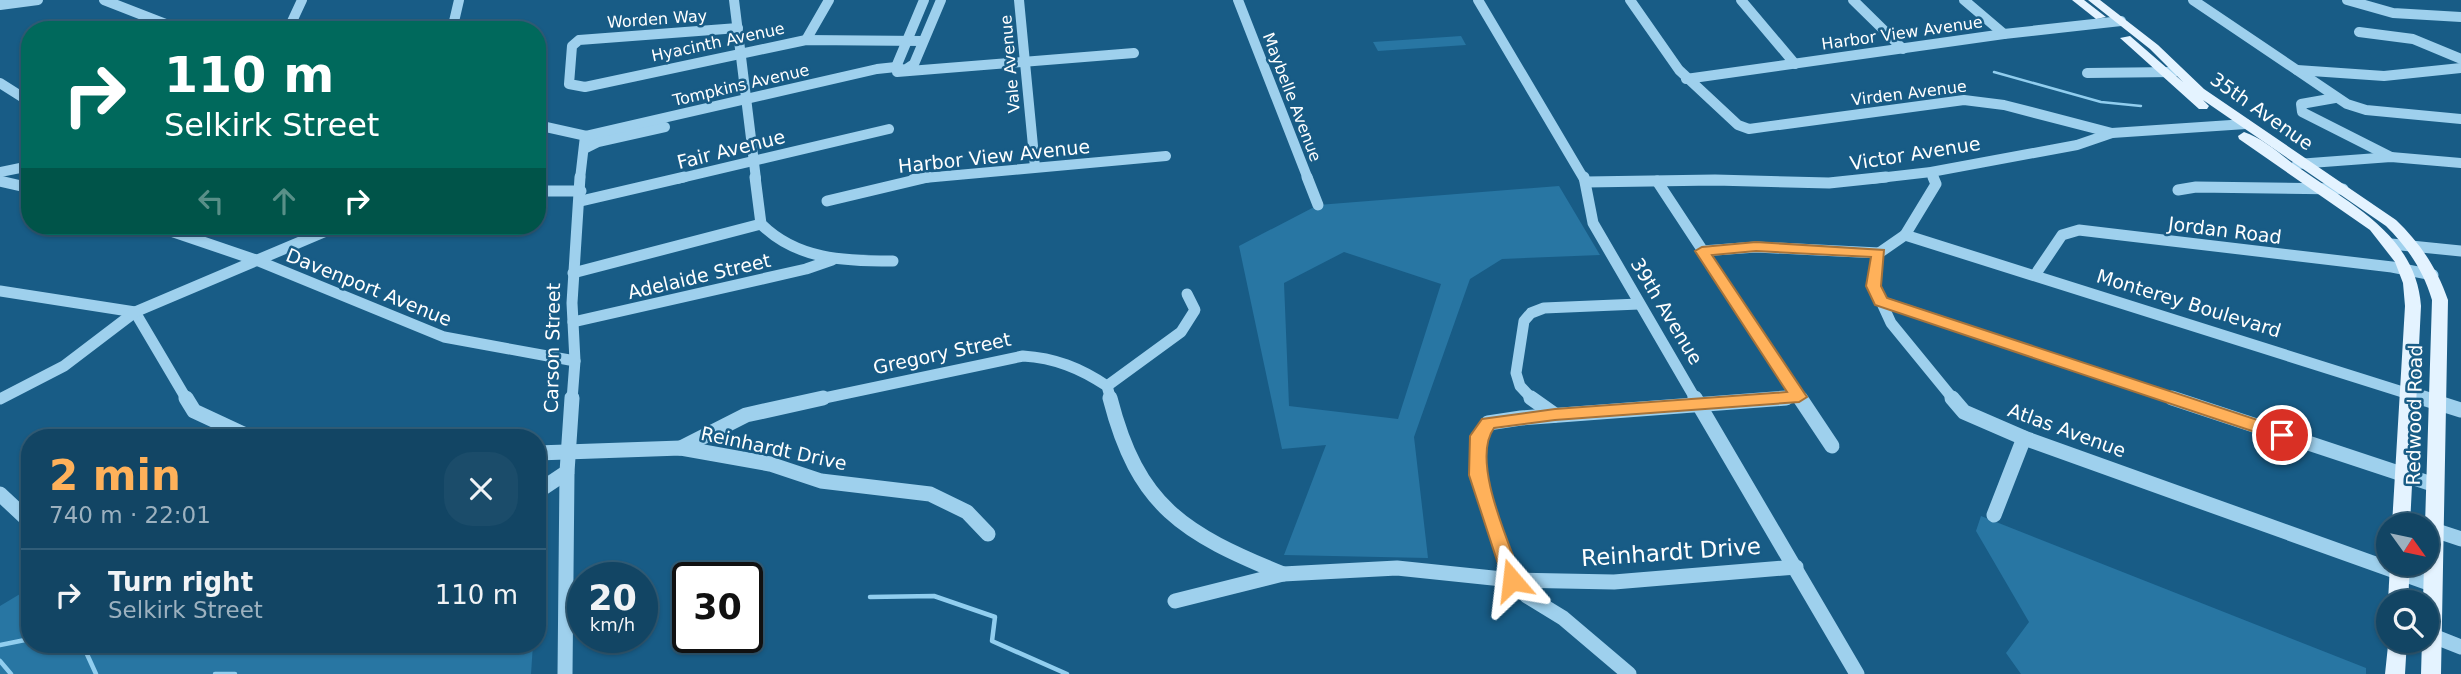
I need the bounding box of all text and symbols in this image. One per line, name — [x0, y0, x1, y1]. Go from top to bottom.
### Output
street label: Worden Way — [606, 6, 708, 32]
street label: Harbor View Avenue — [1820, 12, 1984, 54]
street label: Vale Avenue — [996, 14, 1024, 114]
street label: Hyacinth Avenue — [650, 19, 786, 65]
street label: Maybelle Avenue — [1259, 30, 1325, 164]
text: 110 m — [164, 47, 334, 104]
icon: right — [49, 49, 140, 140]
street label: Tompkins Avenue — [670, 60, 811, 110]
street label: 35th Avenue — [2206, 67, 2318, 155]
street label: Virden Avenue — [1850, 77, 1968, 109]
text: Selkirk Street — [164, 106, 379, 144]
street label: Fair Avenue — [675, 125, 787, 173]
street label: Victor Avenue — [1848, 132, 1982, 174]
street label: Harbor View Avenue — [897, 135, 1091, 177]
icon: left — [192, 182, 230, 220]
icon: ahead — [265, 182, 303, 220]
icon: right — [338, 182, 376, 220]
street label: Jordan Road — [2166, 212, 2283, 248]
street label: Davenport Avenue — [283, 244, 455, 330]
street label: Adelaide Street — [625, 249, 773, 303]
street label: 39th Avenue — [1627, 254, 1707, 368]
street label: Monterey Boulevard — [2094, 264, 2284, 342]
street label: Carson Street — [540, 283, 564, 413]
street label: Gregory Street — [871, 328, 1013, 378]
street label: Redwood Road — [2402, 344, 2426, 486]
street label: Atlas Avenue — [2005, 399, 2129, 461]
pin — [2252, 405, 2312, 465]
icon: arrive — [2263, 416, 2301, 454]
street label: Reinhardt Drive — [699, 422, 849, 474]
text: 2 min — [49, 451, 181, 500]
button: close — [444, 452, 518, 526]
text: 740 m · 22:01 — [49, 502, 211, 528]
north arrow — [2376, 513, 2440, 576]
map controls — [2376, 513, 2439, 653]
street label: Reinhardt Drive — [1580, 533, 1762, 571]
position arrow — [1475, 543, 1549, 617]
speed limit sign: 30 — [672, 562, 763, 653]
text: Turn right — [108, 567, 253, 597]
icon: right — [49, 576, 87, 614]
text: 20 — [588, 578, 637, 618]
text: 110 m — [435, 580, 518, 610]
button: search — [2376, 590, 2439, 653]
text: Selkirk Street — [108, 597, 263, 623]
text: km/h — [590, 614, 635, 635]

